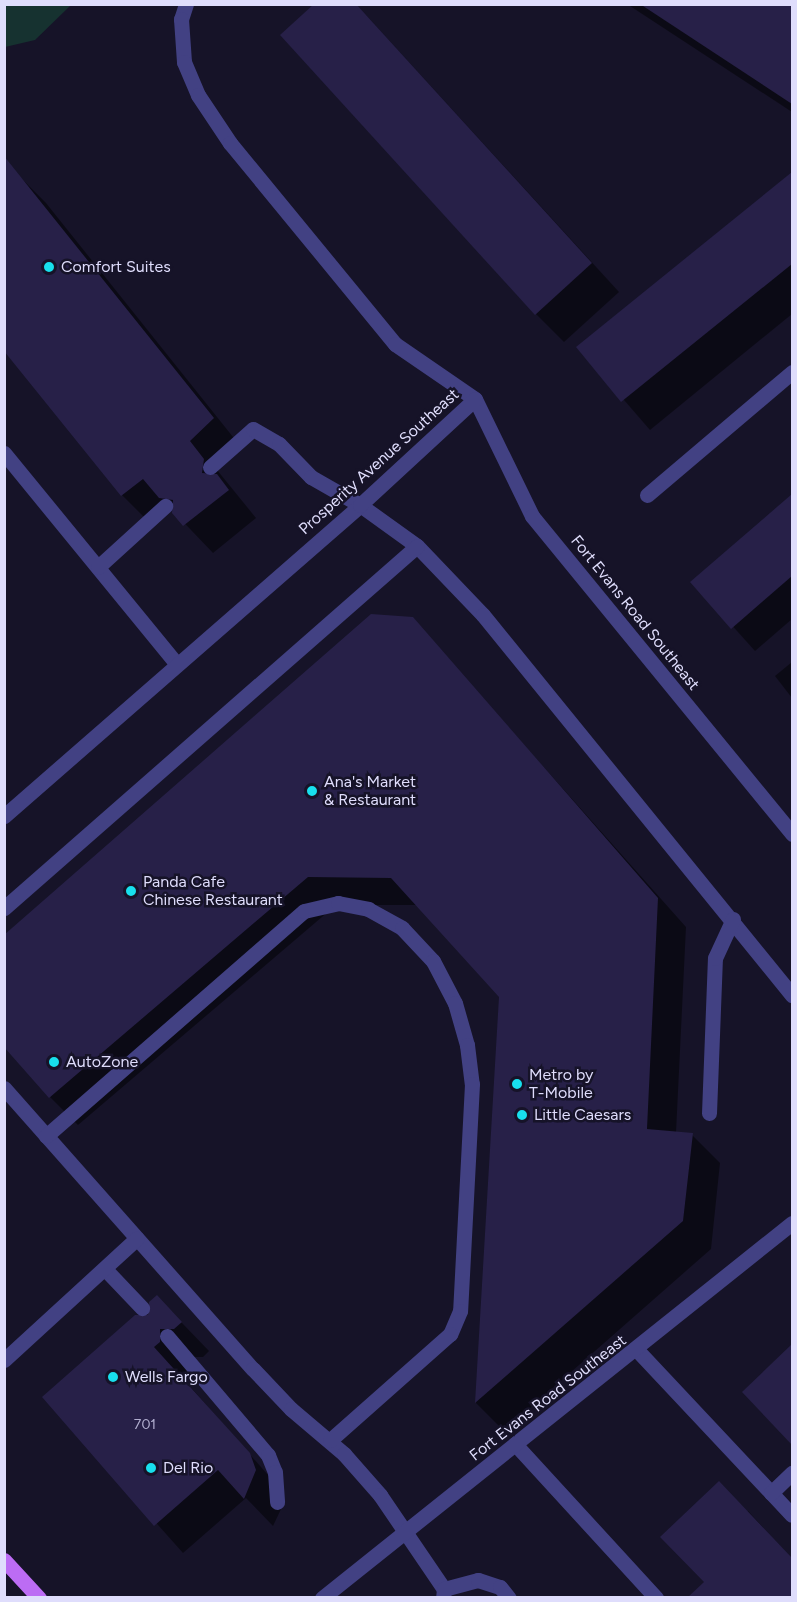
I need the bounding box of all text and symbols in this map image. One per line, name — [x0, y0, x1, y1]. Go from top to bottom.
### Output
place label: Comfort Suites — [61, 257, 171, 277]
marker: Comfort Suites — [42, 260, 56, 274]
street label: Prosperity Avenue Southeast — [295, 385, 463, 539]
street label: Fort Evans Road Southeast — [567, 532, 703, 694]
place label: Ana's Market & Restaurant — [324, 772, 416, 810]
marker: Ana's Market & Restaurant — [305, 784, 319, 798]
place label: Panda Cafe Chinese Restaurant — [143, 872, 283, 910]
marker: Panda Cafe Chinese Restaurant — [124, 884, 138, 898]
place label: AutoZone — [66, 1052, 138, 1072]
marker: AutoZone — [47, 1055, 61, 1069]
place label: Metro by T-Mobile — [529, 1065, 594, 1103]
marker: Metro by T-Mobile — [510, 1077, 524, 1091]
place label: Little Caesars — [534, 1105, 631, 1125]
marker: Little Caesars — [515, 1108, 529, 1122]
street label: Fort Evans Road Southeast — [466, 1331, 630, 1465]
place label: Wells Fargo — [125, 1367, 208, 1387]
marker: Wells Fargo — [106, 1370, 120, 1384]
house number: 701 — [134, 1417, 156, 1433]
place label: Del Rio — [163, 1458, 213, 1478]
marker: Del Rio — [144, 1461, 158, 1475]

